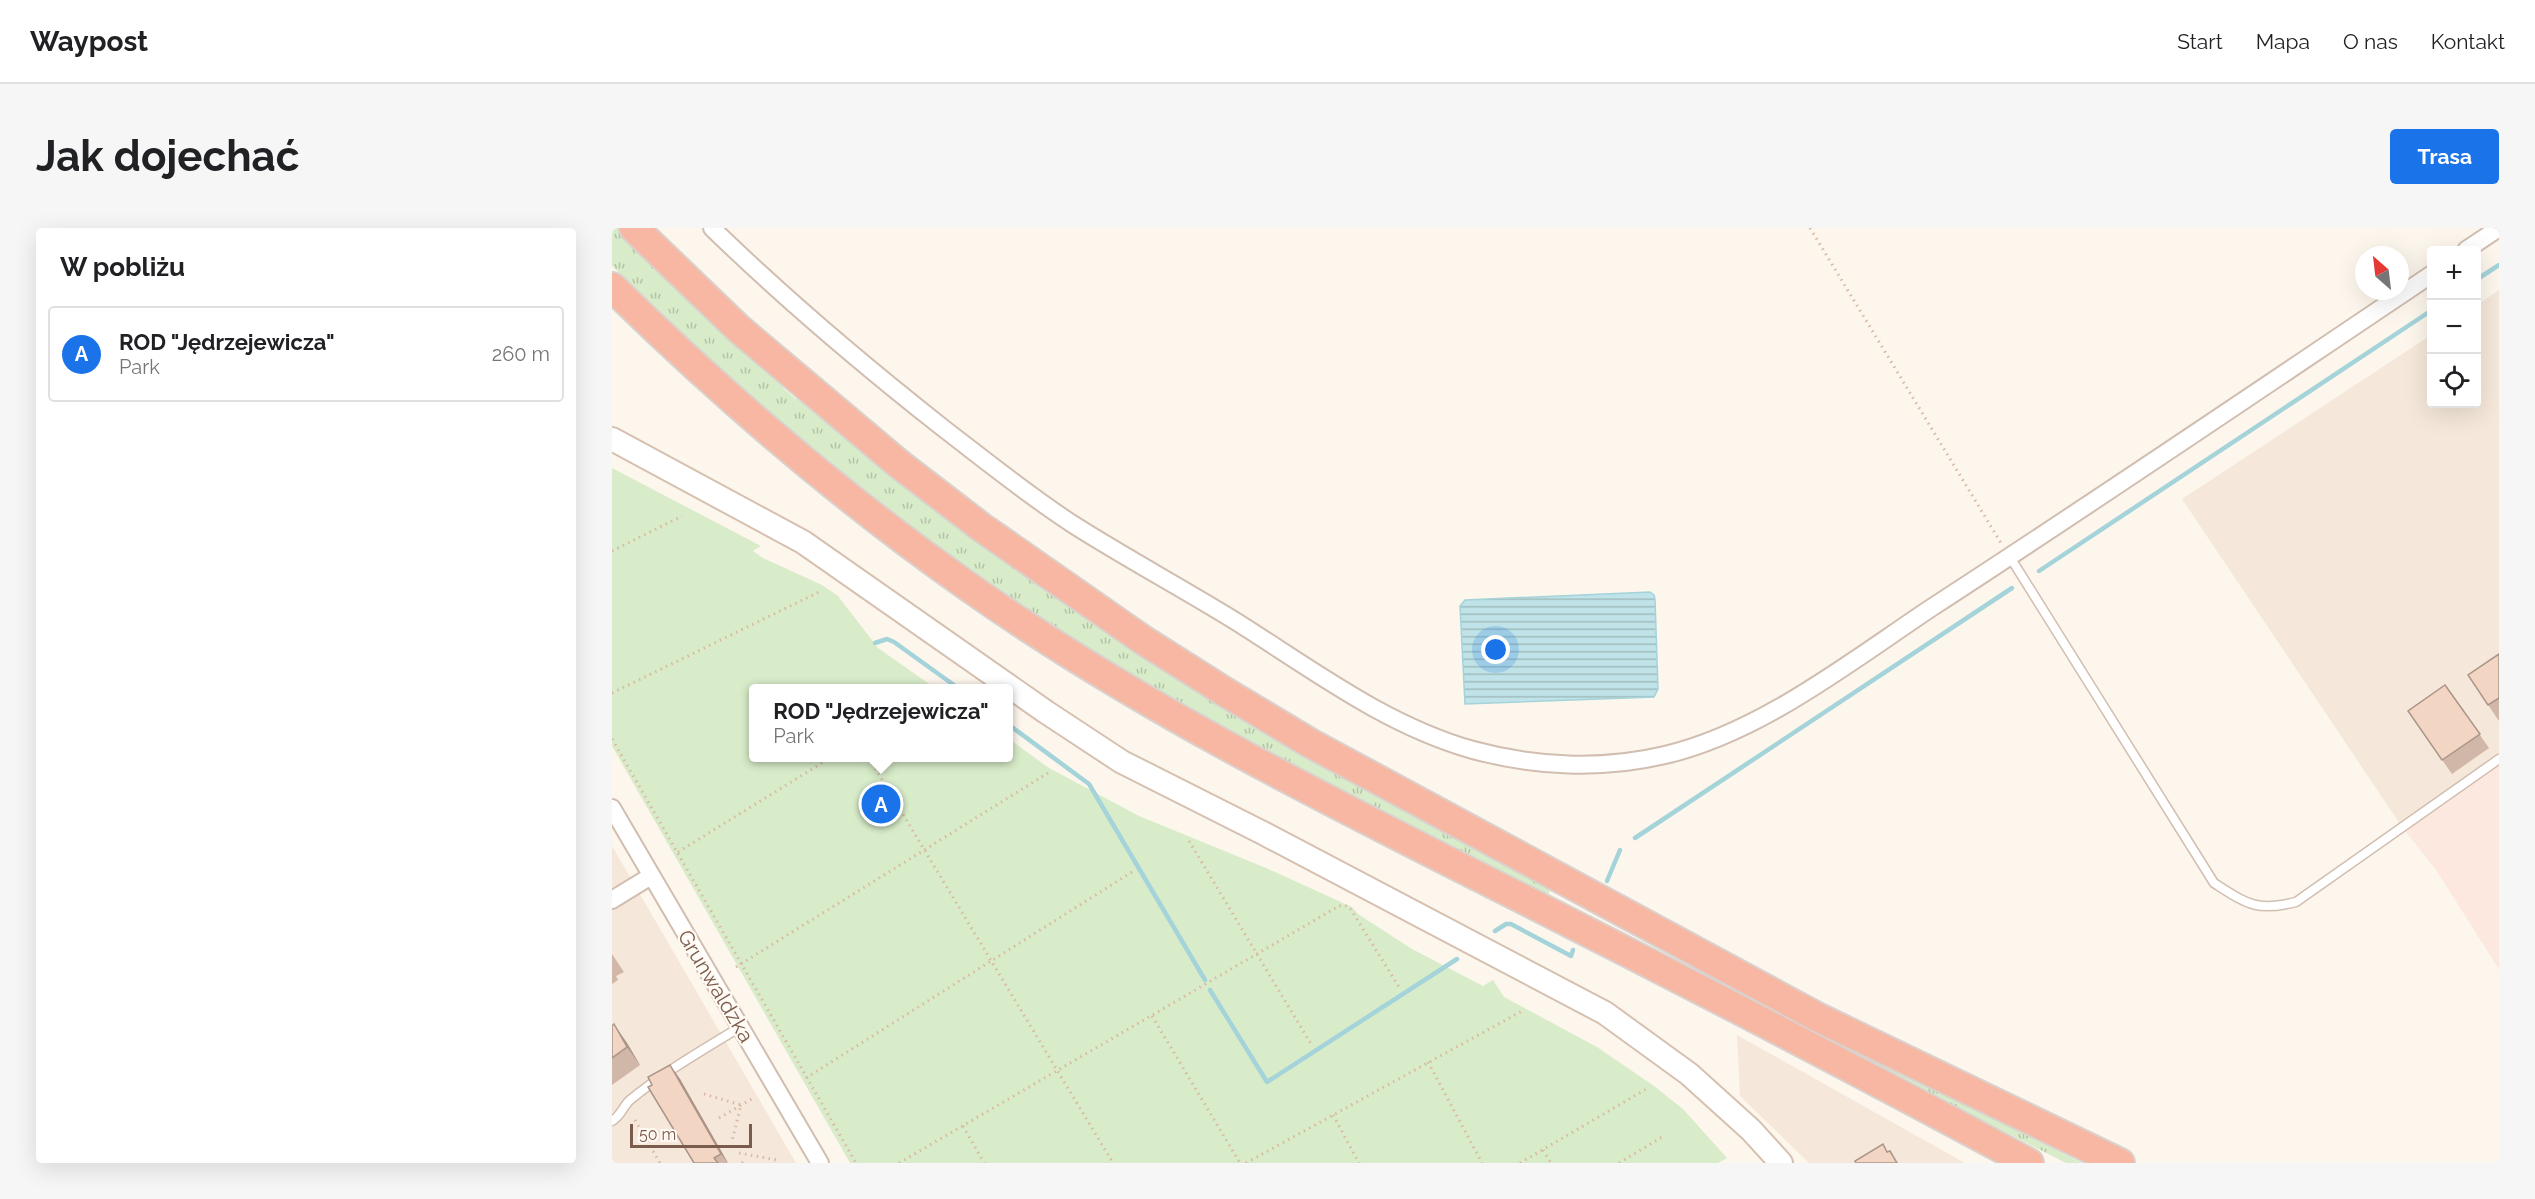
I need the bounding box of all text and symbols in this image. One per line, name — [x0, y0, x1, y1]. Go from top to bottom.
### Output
text: Waypost — [30, 25, 148, 58]
text: Start — [2177, 29, 2223, 54]
text: Mapa — [2256, 29, 2310, 54]
text: O nas — [2343, 29, 2398, 54]
text: Kontakt — [2431, 29, 2505, 54]
button: Trasa — [2390, 129, 2499, 184]
text: Jak dojechać — [36, 132, 299, 181]
north arrow — [2355, 246, 2409, 300]
map controls — [2427, 246, 2481, 408]
button: + — [2427, 246, 2481, 300]
text: W pobliżu — [60, 252, 185, 282]
button: − — [2427, 300, 2481, 354]
text: ROD "Jędrzejewicza" — [119, 329, 335, 355]
text: A — [75, 342, 88, 366]
text: 260 m — [492, 342, 550, 366]
button: locate — [2427, 354, 2481, 408]
text: Park — [119, 355, 160, 379]
your location — [1481, 635, 1510, 664]
popup — [749, 684, 1013, 762]
text: ROD "Jędrzejewicza" — [773, 698, 989, 724]
text: Park — [773, 724, 814, 748]
pin: A — [862, 782, 900, 826]
street label: Grunwaldzka — [673, 925, 759, 1047]
scale bar — [630, 1121, 752, 1148]
text: 50 m — [639, 1125, 676, 1144]

